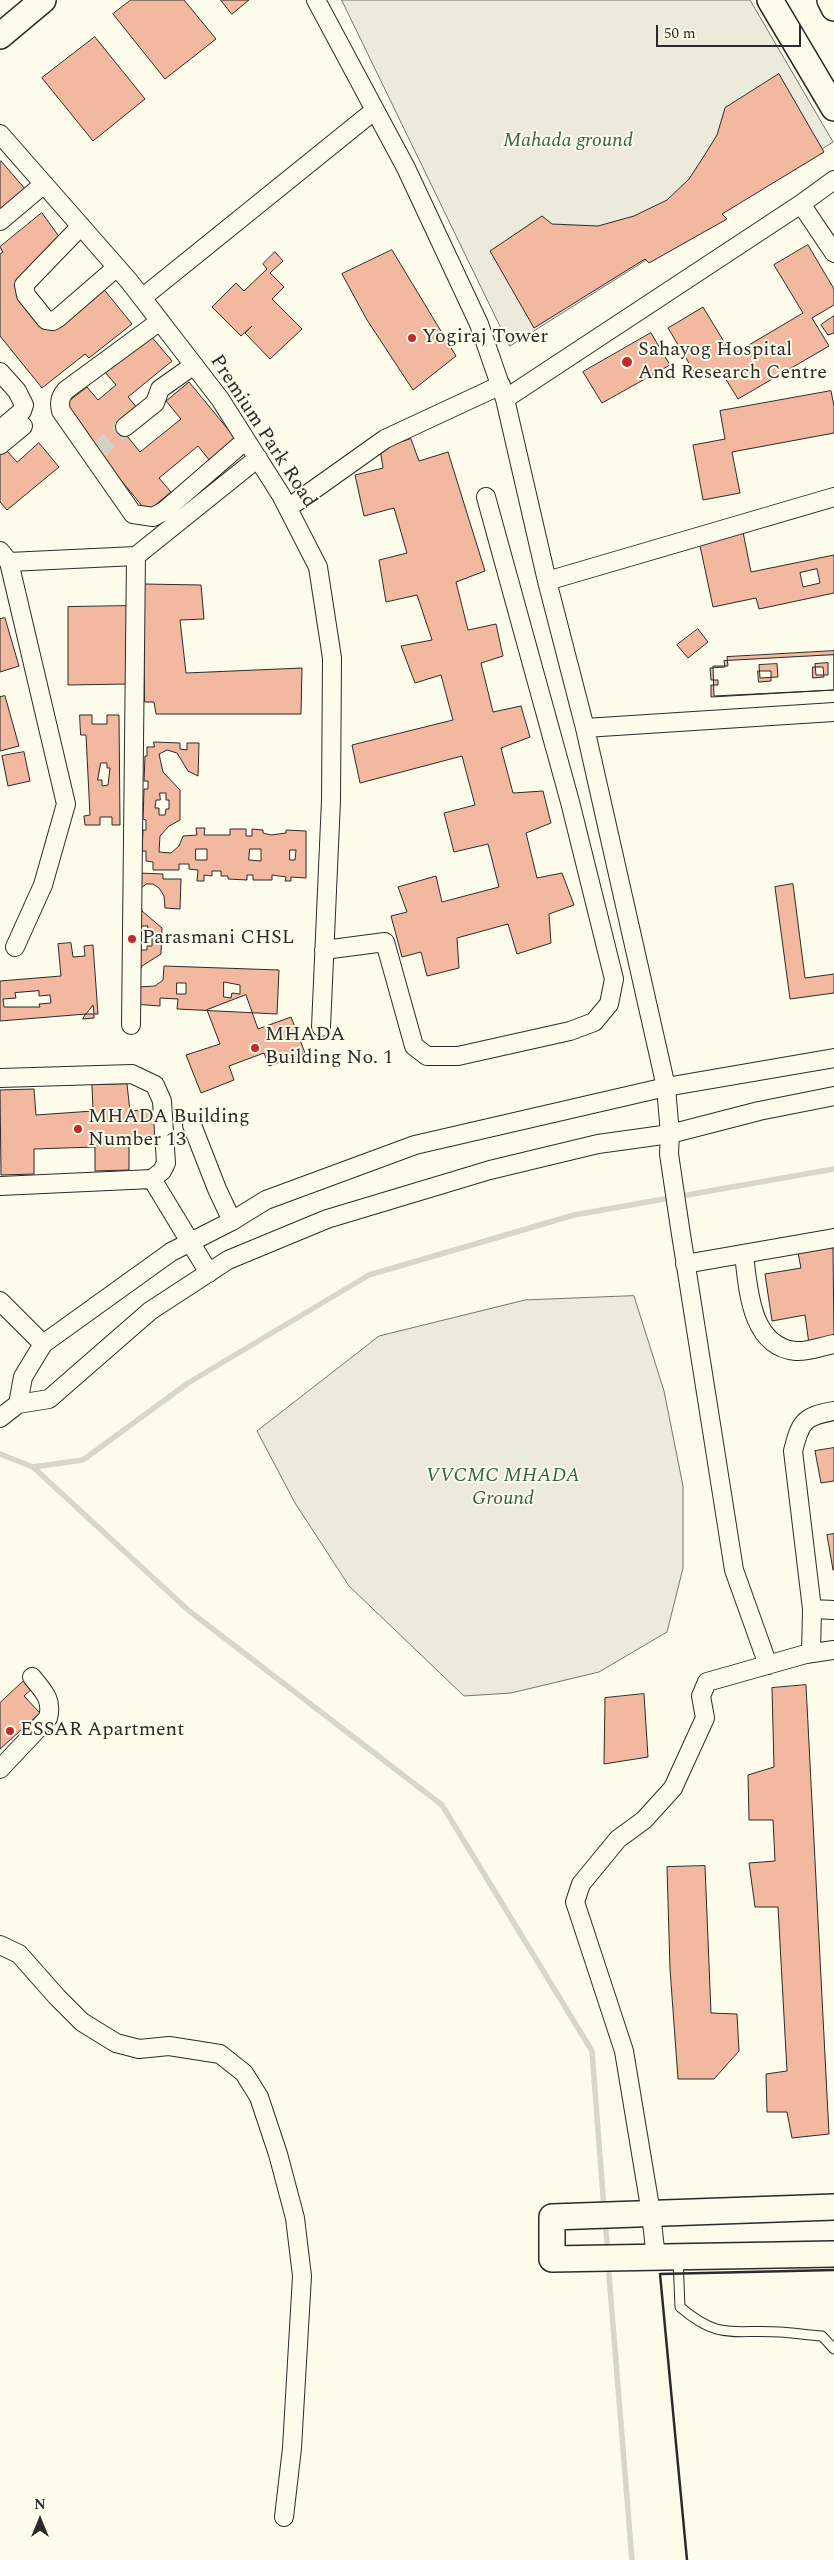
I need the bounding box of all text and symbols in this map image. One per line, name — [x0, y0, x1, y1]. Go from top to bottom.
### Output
scale bar — [659, 15, 804, 47]
text: 50 m — [664, 22, 696, 45]
park label: Mahada ground — [503, 130, 633, 154]
place label: Yogiraj Tower — [422, 326, 548, 350]
marker: Yogiraj Tower — [406, 332, 418, 344]
place label: Sahayog Hospital And Research Centre — [638, 339, 827, 386]
street label: Premium Park Road — [203, 351, 321, 513]
marker: Sahayog Hospital And Research Centre — [620, 355, 634, 369]
place label: Parasmani CHSL — [142, 927, 294, 951]
marker: Parasmani CHSL — [126, 933, 138, 945]
place label: MHADA Building No. 1 — [265, 1024, 393, 1071]
marker: MHADA Building No. 1 — [249, 1042, 261, 1054]
place label: MHADA Building Number 13 — [88, 1106, 250, 1153]
marker: MHADA Building Number 13 — [72, 1123, 84, 1135]
park label: VVCMC MHADA Ground — [426, 1465, 580, 1512]
place label: ESSAR Apartment — [20, 1719, 184, 1743]
marker: ESSAR Apartment — [4, 1725, 16, 1737]
text: N — [34, 2494, 46, 2515]
north arrow — [15, 2495, 65, 2545]

